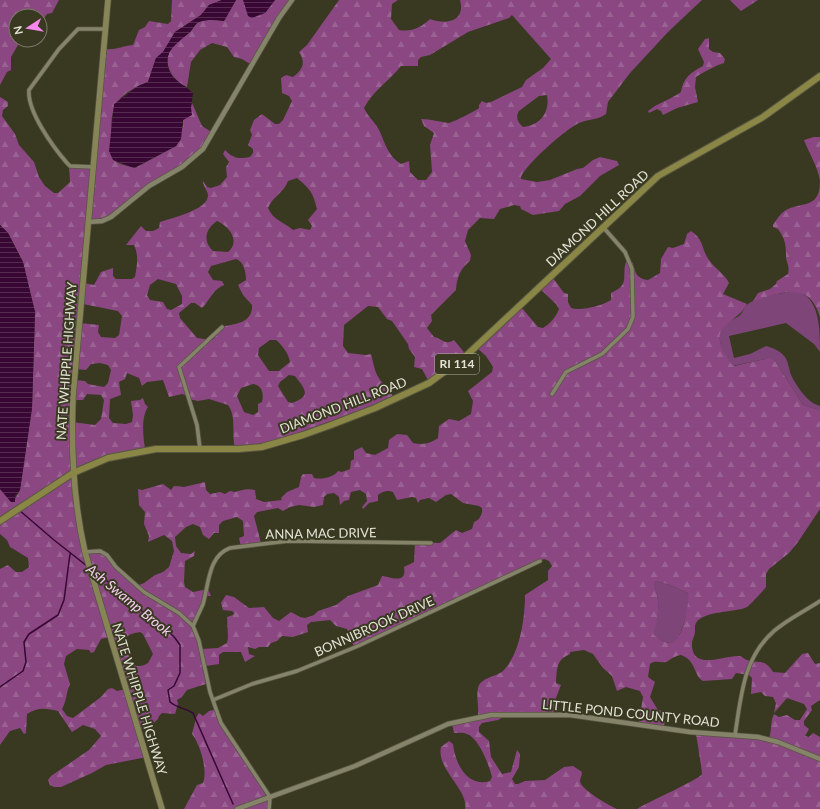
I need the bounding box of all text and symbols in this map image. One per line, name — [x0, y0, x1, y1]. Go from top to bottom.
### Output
north arrow — [8, 8, 48, 48]
text: N — [10, 25, 25, 36]
street label: DIAMOND HILL ROAD — [542, 166, 652, 270]
street label: NATE WHIPPLE HIGHWAY — [53, 281, 80, 440]
road number: RI 114 — [435, 354, 479, 374]
street label: DIAMOND HILL ROAD — [277, 373, 409, 437]
street label: ANNA MAC DRIVE — [265, 524, 377, 542]
water label: Ash Swamp Brook — [82, 559, 176, 639]
street label: BONNIBROOK DRIVE — [312, 592, 436, 660]
street label: NATE WHIPPLE HIGHWAY — [109, 621, 171, 778]
street label: LITTLE POND COUNTY ROAD — [541, 696, 721, 730]

